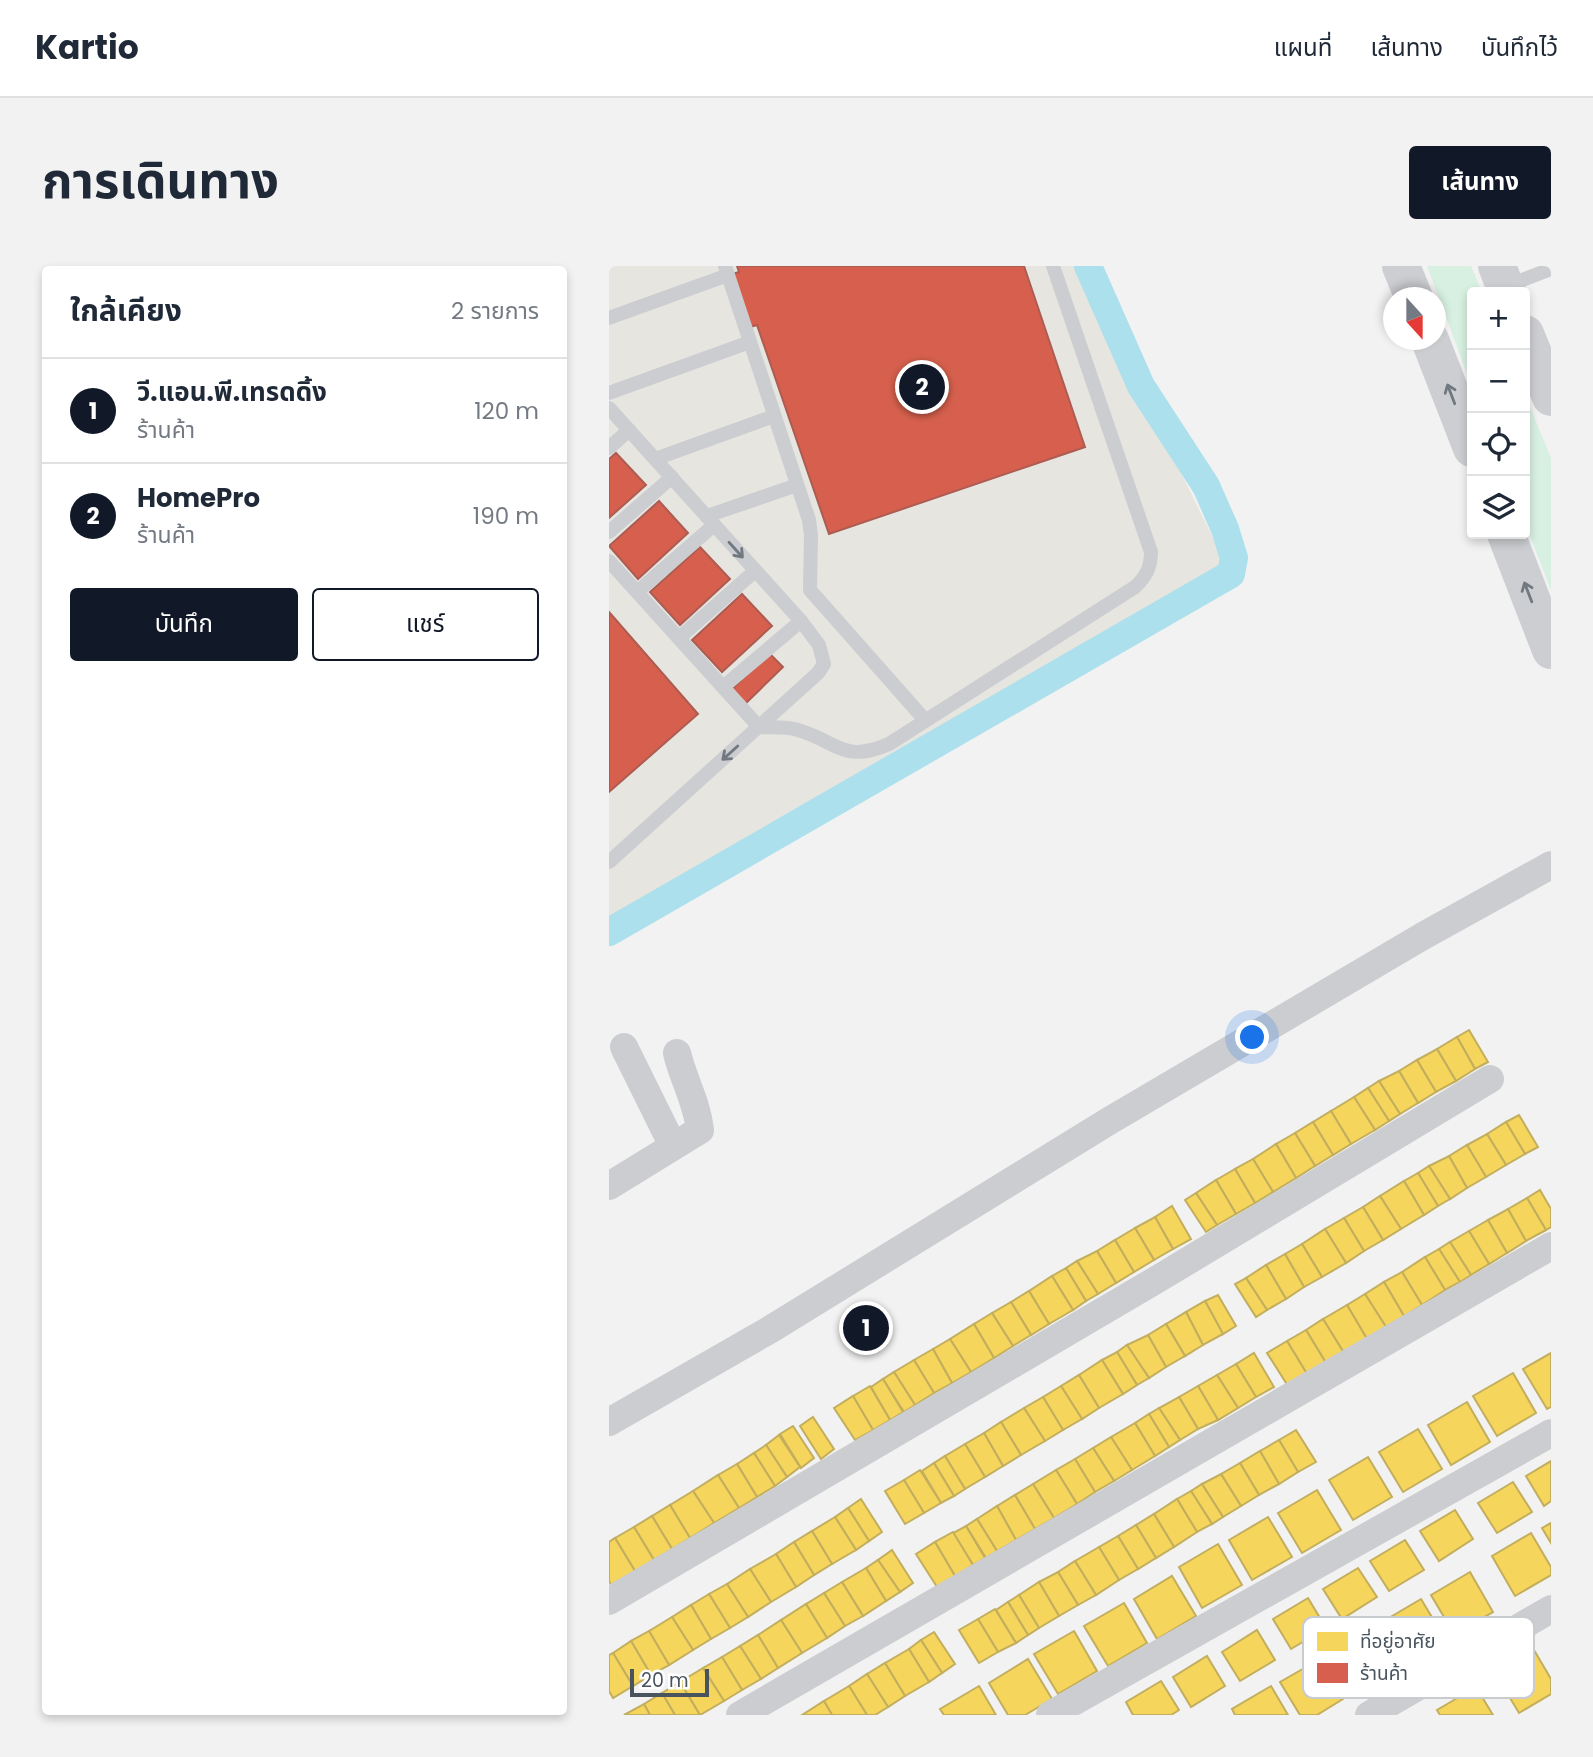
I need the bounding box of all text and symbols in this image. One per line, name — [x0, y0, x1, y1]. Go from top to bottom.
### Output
text: Kartio — [35, 24, 139, 71]
text: แผนที่ — [1274, 31, 1332, 64]
text: เส้นทาง — [1370, 31, 1443, 64]
text: บันทึกไว้ — [1481, 31, 1558, 64]
button: เส้นทาง — [1409, 146, 1551, 219]
text: การเดินทาง — [42, 147, 279, 215]
north arrow — [1383, 287, 1446, 350]
map controls — [1467, 287, 1530, 539]
button: + — [1467, 287, 1530, 350]
text: ใกล้เคียง — [70, 289, 182, 332]
text: 2 รายการ — [451, 295, 539, 327]
button: − — [1467, 350, 1530, 413]
pin: 2 — [899, 361, 945, 413]
text: วี.แอน.พี.เทรดดิ้ง — [137, 374, 327, 410]
one-way arrow — [1444, 383, 1457, 405]
text: 1 — [89, 395, 97, 427]
text: 120 m — [474, 395, 539, 427]
button: locate — [1467, 413, 1530, 476]
text: ร้านค้า — [137, 414, 195, 446]
button: layers — [1467, 476, 1530, 539]
text: HomePro — [137, 480, 260, 516]
text: 2 — [86, 500, 100, 532]
text: 190 m — [473, 500, 539, 532]
text: ร้านค้า — [137, 519, 195, 551]
one-way arrow — [728, 540, 744, 558]
one-way arrow — [1521, 581, 1534, 603]
button: บันทึก — [70, 588, 298, 661]
button: แชร์ — [312, 588, 539, 661]
one-way arrow — [721, 745, 739, 761]
your location — [1235, 1020, 1269, 1054]
pin: 1 — [843, 1302, 889, 1354]
legend — [1303, 1617, 1534, 1698]
text: ที่อยู่อาศัย — [1360, 1628, 1436, 1655]
text: ร้านค้า — [1360, 1660, 1408, 1687]
scale bar — [630, 1666, 709, 1698]
text: 20 m — [641, 1667, 689, 1694]

